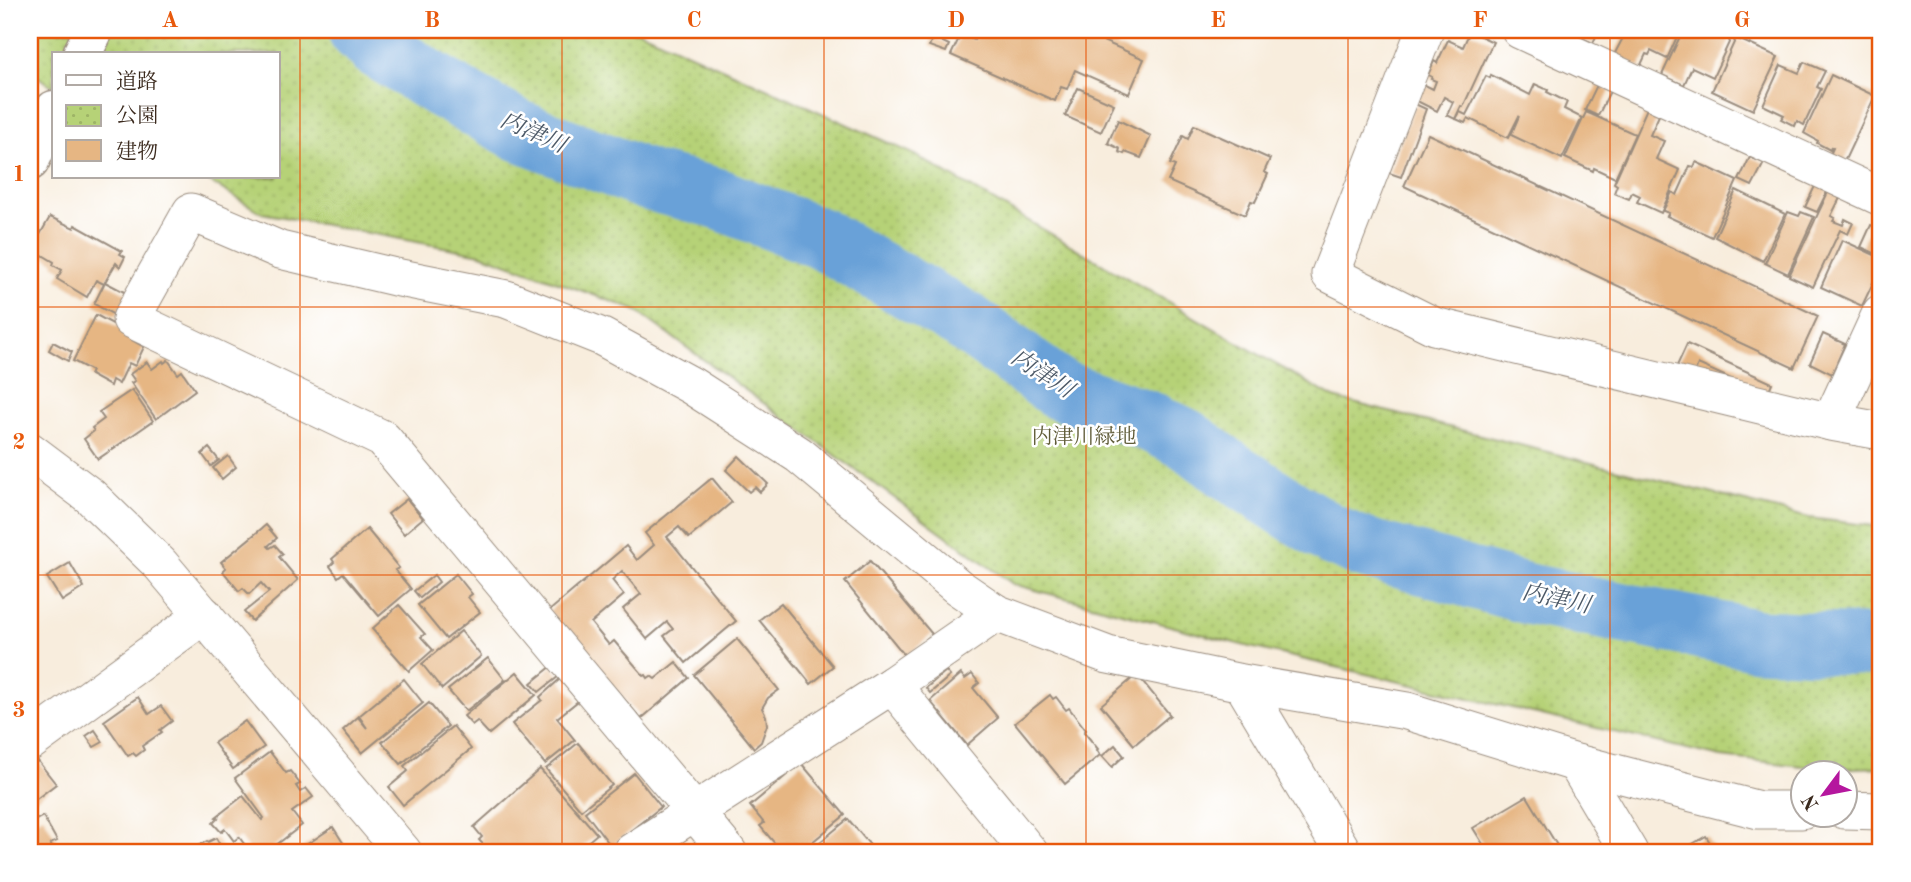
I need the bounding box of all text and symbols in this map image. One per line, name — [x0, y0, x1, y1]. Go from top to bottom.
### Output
text: A — [161, 9, 179, 32]
text: B — [424, 9, 440, 32]
text: C — [686, 9, 702, 32]
text: D — [947, 9, 965, 32]
text: E — [1210, 9, 1226, 32]
text: F — [1472, 9, 1488, 32]
text: G — [1734, 9, 1750, 32]
legend — [52, 52, 280, 178]
text: 道路 — [116, 70, 158, 93]
text: 公園 — [116, 104, 158, 127]
water label: 内津川 — [497, 107, 573, 159]
text: 建物 — [116, 140, 158, 163]
text: 1 — [12, 163, 26, 186]
water label: 内津川 — [1007, 344, 1081, 404]
park label: 内津川緑地 — [1032, 425, 1137, 448]
text: 2 — [12, 431, 26, 454]
water label: 内津川 — [1520, 579, 1595, 618]
text: 3 — [12, 699, 26, 722]
north arrow — [1788, 760, 1858, 830]
text: N — [1800, 790, 1824, 813]

